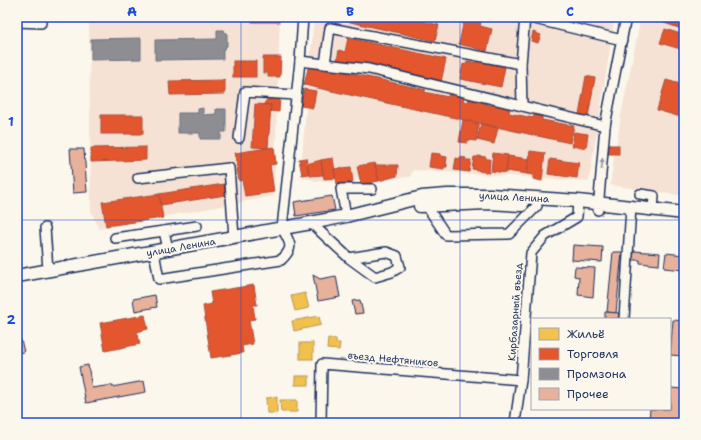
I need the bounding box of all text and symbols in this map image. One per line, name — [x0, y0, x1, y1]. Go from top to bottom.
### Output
text: A — [127, 3, 137, 20]
text: B — [346, 3, 354, 20]
text: C — [566, 3, 574, 20]
text: 1 — [8, 113, 14, 130]
one-way arrow — [599, 158, 605, 170]
street label: улица Ленина — [479, 189, 550, 205]
street label: улица Ленина — [145, 234, 217, 259]
street label: Кирбазарный въезд — [505, 262, 525, 361]
text: 2 — [6, 311, 16, 328]
legend — [531, 318, 671, 410]
text: Жильё — [567, 326, 605, 342]
text: Торговля — [567, 346, 619, 362]
street label: въезд Нефтяников — [347, 349, 439, 369]
text: Промзона — [567, 366, 627, 382]
text: Прочее — [567, 386, 609, 402]

